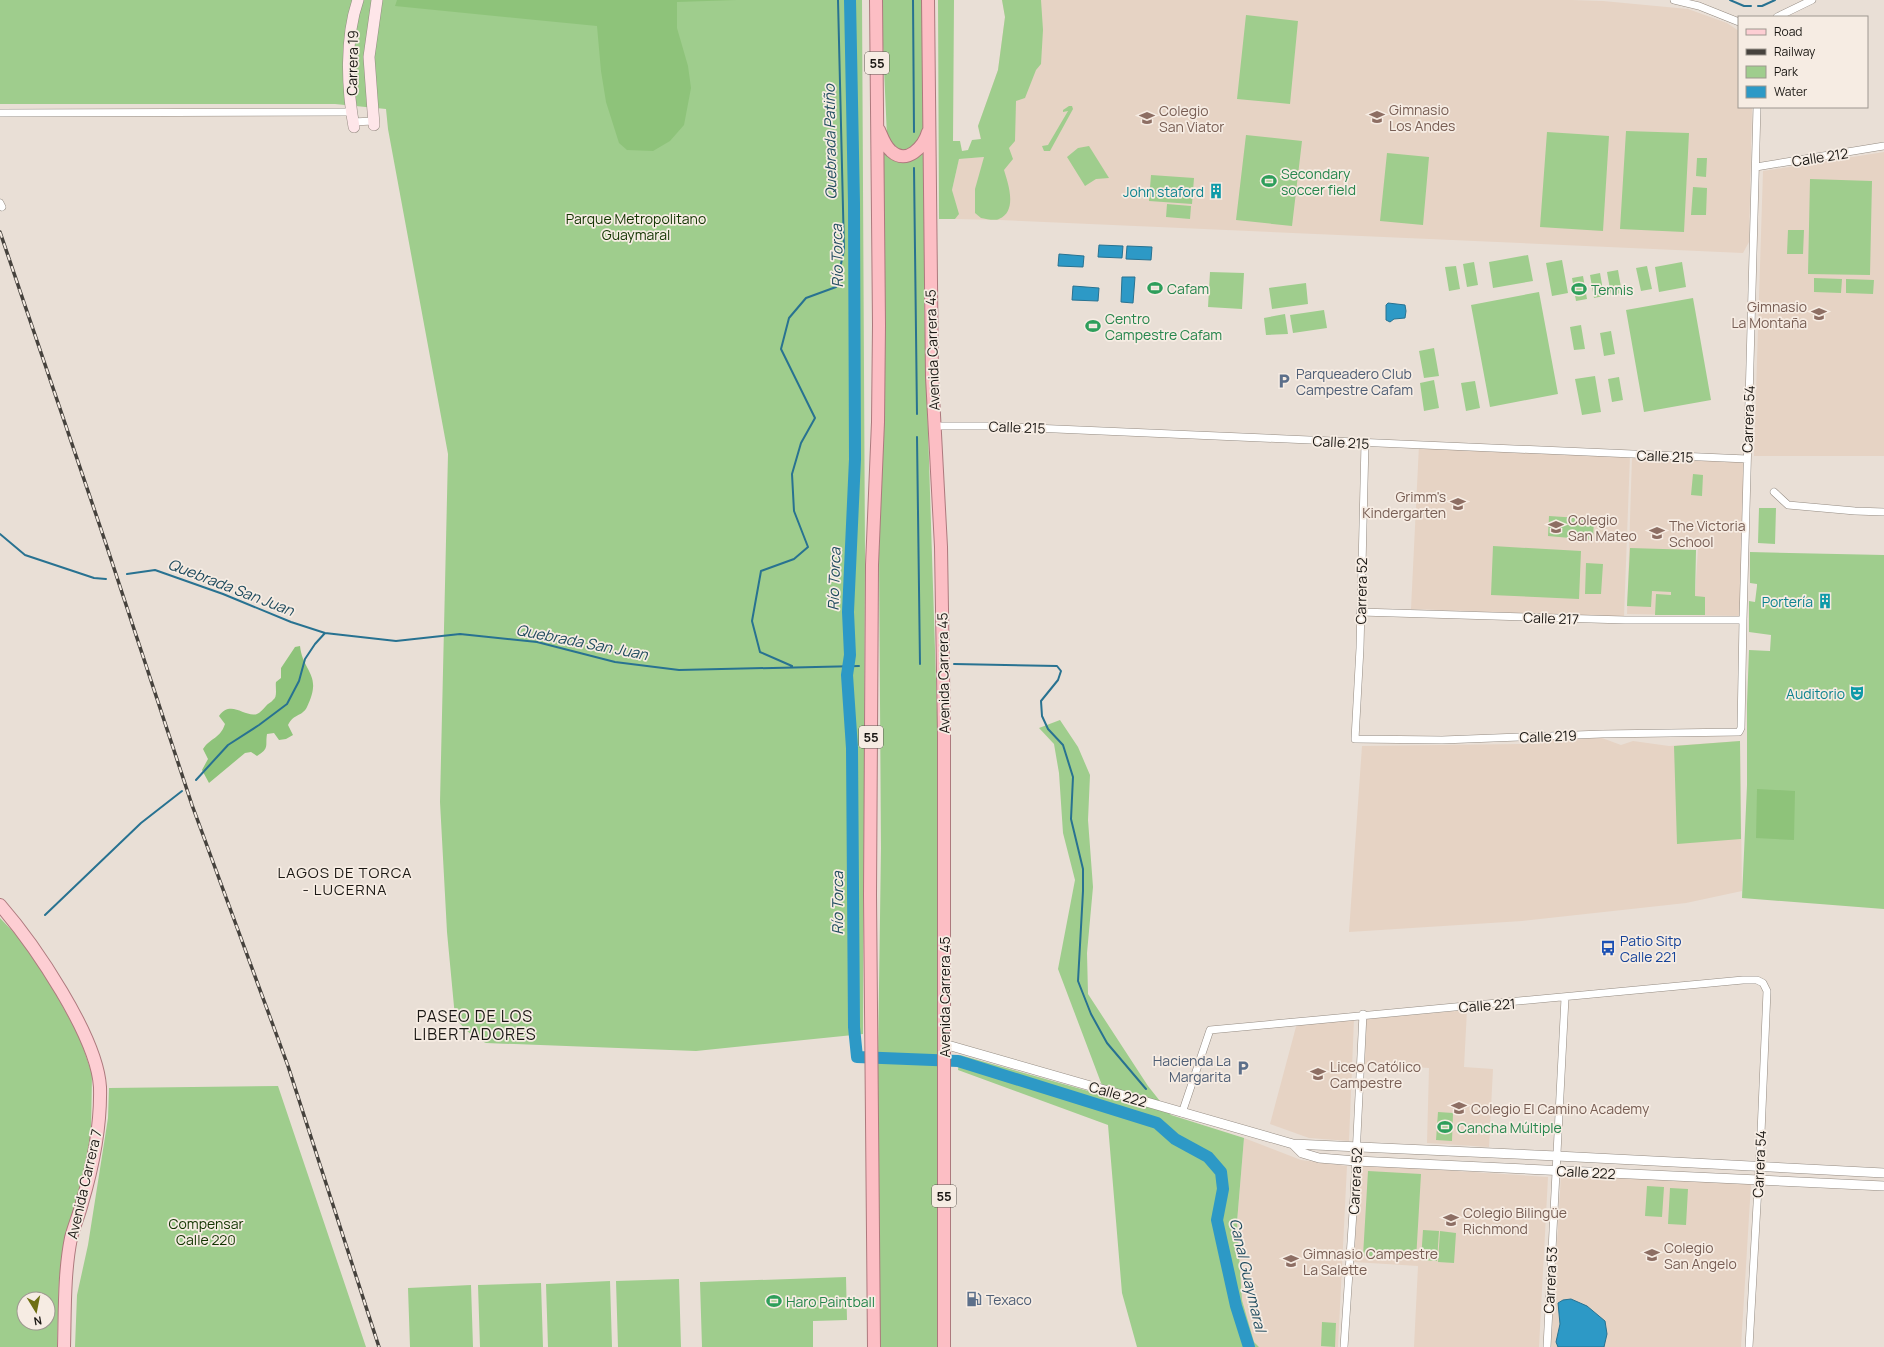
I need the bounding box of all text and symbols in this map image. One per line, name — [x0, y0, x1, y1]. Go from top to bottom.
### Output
legend — [1738, 16, 1868, 108]
text: Road — [1774, 23, 1802, 40]
street label: Carrera 19 — [342, 30, 362, 96]
text: Railway — [1774, 43, 1816, 60]
road number: 55 — [865, 52, 889, 74]
text: Park — [1774, 63, 1799, 80]
water label: Quebrada Patiño — [818, 83, 842, 200]
text: Water — [1774, 83, 1808, 100]
place label: Gimnasio Los Andes — [1389, 100, 1455, 135]
place label: Colegio San Viator — [1159, 101, 1224, 136]
school or university icon: Gimnasio Los Andes — [1368, 108, 1386, 126]
school or university icon: Colegio San Viator — [1138, 109, 1156, 127]
street label: Calle 212 — [1790, 143, 1850, 171]
place label: Secondary soccer field — [1281, 164, 1356, 199]
sports icon: Secondary soccer field — [1260, 172, 1278, 190]
place label: John staford — [1123, 182, 1204, 201]
building icon: John staford — [1207, 182, 1225, 200]
park label: Parque Metropolitano Guaymaral — [566, 209, 706, 244]
water label: Río Torca — [826, 224, 848, 288]
sports icon: Cafam — [1146, 279, 1164, 297]
place label: Cafam — [1167, 279, 1209, 298]
sports icon: Tennis — [1570, 280, 1588, 298]
place label: Tennis — [1591, 280, 1633, 299]
street label: Avenida Carrera 45 — [920, 289, 944, 411]
place label: Gimnasio La Montaña — [1731, 297, 1807, 332]
school or university icon: Gimnasio La Montaña — [1810, 305, 1828, 323]
place label: Centro Campestre Cafam — [1105, 309, 1222, 344]
sports icon: Centro Campestre Cafam — [1084, 317, 1102, 335]
place label: Parqueadero Club Campestre Cafam — [1296, 364, 1413, 399]
parking icon: Parqueadero Club Campestre Cafam — [1275, 372, 1293, 390]
street label: Carrera 54 — [1737, 385, 1759, 453]
street label: Calle 215 — [988, 417, 1046, 437]
street label: Calle 215 — [1312, 431, 1370, 453]
street label: Calle 215 — [1636, 446, 1694, 466]
place label: Grimm's Kindergarten — [1362, 487, 1446, 522]
school or university icon: Grimm's Kindergarten — [1449, 495, 1467, 513]
place label: Colegio San Mateo — [1568, 510, 1637, 545]
place label: The Victoria School — [1669, 516, 1746, 551]
school or university icon: Colegio San Mateo — [1547, 518, 1565, 536]
school or university icon: The Victoria School — [1648, 524, 1666, 542]
water label: Río Torca — [822, 546, 846, 611]
water label: Quebrada San Juan — [165, 553, 298, 621]
street label: Carrera 52 — [1351, 557, 1371, 625]
place label: Portería — [1762, 592, 1813, 611]
building icon: Portería — [1816, 592, 1834, 610]
street label: Calle 217 — [1523, 608, 1579, 628]
street label: Avenida Carrera 45 — [932, 612, 954, 734]
water label: Quebrada San Juan — [514, 619, 651, 665]
place label: Auditorio — [1786, 684, 1845, 703]
theatre icon: Auditorio — [1848, 684, 1866, 702]
road number: 55 — [859, 726, 883, 748]
street label: Calle 219 — [1519, 726, 1577, 746]
district label: LAGOS DE TORCA - LUCERNA — [277, 862, 413, 900]
water label: Río Torca — [827, 871, 848, 935]
place label: Patio Sitp Calle 221 — [1620, 931, 1682, 966]
street label: Avenida Carrera 45 — [935, 936, 954, 1058]
bus stop icon: Patio Sitp Calle 221 — [1599, 939, 1617, 957]
street label: Calle 221 — [1458, 994, 1516, 1016]
district label: PASEO DE LOS LIBERTADORES — [413, 1005, 537, 1045]
place label: Hacienda La Margarita — [1153, 1051, 1231, 1086]
place label: Liceo Católico Campestre — [1330, 1057, 1421, 1092]
parking icon: Hacienda La Margarita — [1234, 1059, 1252, 1077]
school or university icon: Liceo Católico Campestre — [1309, 1065, 1327, 1083]
street label: Calle 222 — [1087, 1077, 1149, 1111]
school or university icon: Colegio El Camino Academy — [1450, 1099, 1468, 1117]
place label: Colegio El Camino Academy — [1471, 1099, 1650, 1118]
sports icon: Cancha Múltiple — [1436, 1118, 1454, 1136]
place label: Cancha Múltiple — [1457, 1118, 1562, 1137]
street label: Avenida Carrera 7 — [62, 1127, 106, 1241]
street label: Carrera 54 — [1748, 1130, 1770, 1198]
street label: Carrera 52 — [1344, 1147, 1366, 1215]
street label: Calle 222 — [1556, 1161, 1616, 1183]
road number: 55 — [932, 1185, 956, 1207]
place label: Colegio Bilingüe Richmond — [1463, 1203, 1567, 1238]
school or university icon: Colegio Bilingüe Richmond — [1442, 1211, 1460, 1229]
park label: Compensar Calle 220 — [169, 1214, 243, 1249]
water label: Canal Guaymaral — [1225, 1216, 1272, 1336]
place label: Colegio San Angelo — [1664, 1238, 1737, 1273]
place label: Gimnasio Campestre La Salette — [1303, 1244, 1438, 1279]
street label: Carrera 53 — [1539, 1246, 1561, 1314]
school or university icon: Colegio San Angelo — [1643, 1246, 1661, 1264]
school or university icon: Gimnasio Campestre La Salette — [1282, 1252, 1300, 1270]
fuel station icon: Texaco — [965, 1290, 983, 1308]
place label: Texaco — [986, 1290, 1032, 1309]
north arrow — [16, 1291, 56, 1331]
sports icon: Haro Paintball — [765, 1292, 783, 1310]
place label: Haro Paintball — [786, 1292, 875, 1311]
text: N — [33, 1313, 43, 1329]

